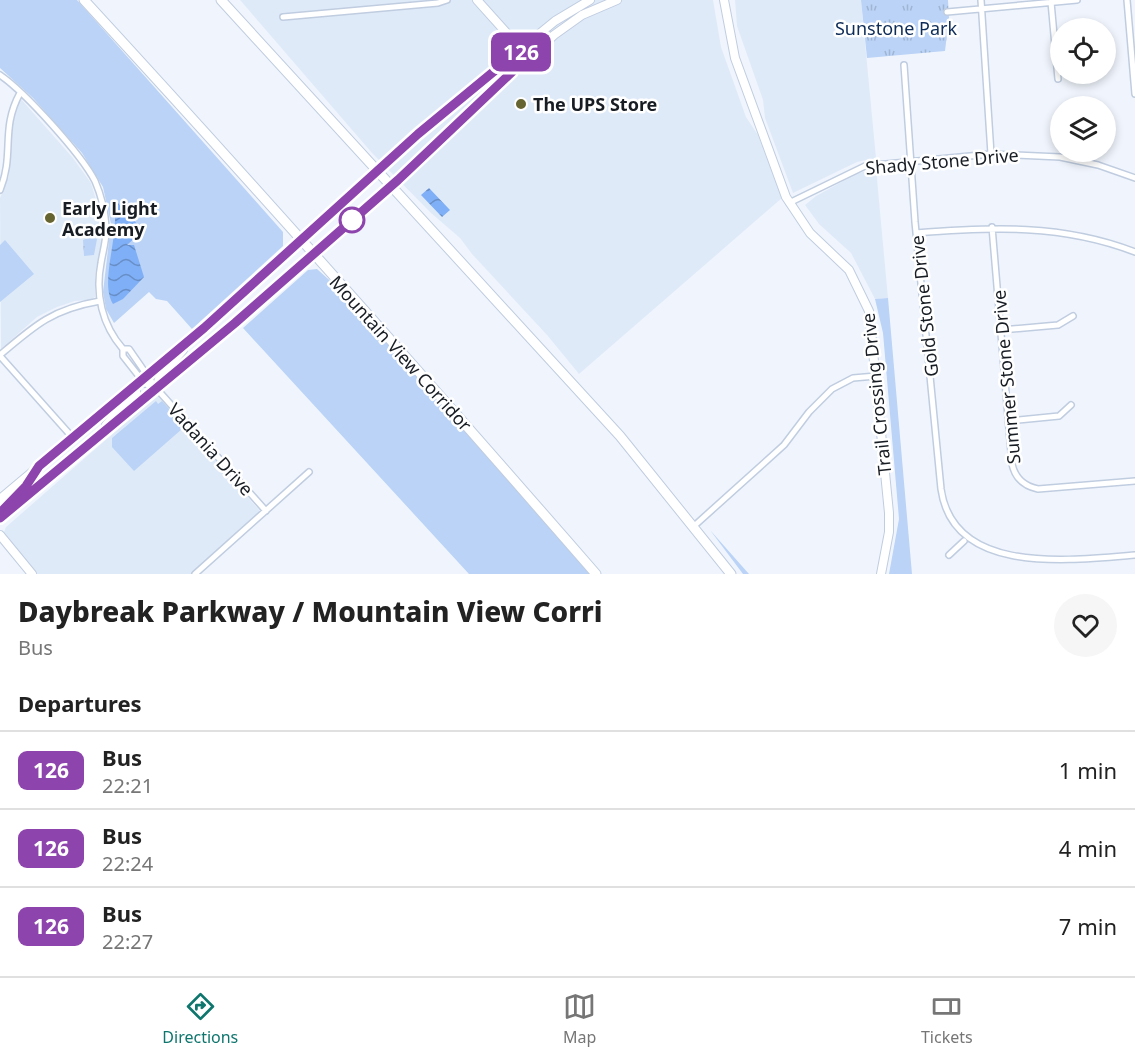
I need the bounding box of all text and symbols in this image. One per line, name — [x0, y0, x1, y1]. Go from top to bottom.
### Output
park label: Sunstone Park — [835, 16, 957, 40]
map controls — [1050, 18, 1116, 162]
button: locate — [1050, 18, 1116, 84]
line badge: 126 — [486, 32, 556, 72]
text: 126 — [503, 38, 539, 66]
place label: The UPS Store — [533, 92, 657, 116]
button: layers — [1050, 96, 1116, 162]
marker: The UPS Store — [514, 97, 528, 111]
street label: Shady Stone Drive — [864, 142, 1020, 180]
place label: Early Light Academy — [62, 196, 158, 241]
unlabelled marker — [339, 207, 365, 233]
marker: Early Light Academy — [43, 211, 57, 225]
street label: Gold Stone Drive — [905, 234, 943, 378]
street label: Mountain View Corridor — [325, 270, 478, 436]
street label: Summer Stone Drive — [986, 289, 1026, 465]
street label: Trail Crossing Drive — [856, 312, 896, 476]
street label: Vadania Drive — [163, 398, 259, 500]
text: Daybreak Parkway / Mountain View Corri — [18, 592, 603, 630]
button: heart — [1054, 594, 1117, 657]
text: Bus — [18, 634, 53, 661]
text: Departures — [18, 688, 142, 718]
text: Bus — [102, 742, 142, 772]
text: 1 min — [1059, 755, 1117, 785]
text: 126 — [33, 756, 69, 784]
text: 22:21 — [102, 772, 153, 799]
text: Bus — [102, 820, 142, 850]
text: 4 min — [1059, 833, 1117, 863]
text: 126 — [33, 834, 69, 862]
text: 22:24 — [102, 850, 153, 877]
text: Bus — [102, 898, 142, 928]
text: 7 min — [1059, 911, 1117, 941]
text: 126 — [33, 912, 69, 940]
text: 22:27 — [102, 928, 153, 955]
tab: Directions — [162, 990, 238, 1048]
tab: Map — [563, 990, 596, 1048]
tab: Tickets — [921, 990, 973, 1048]

